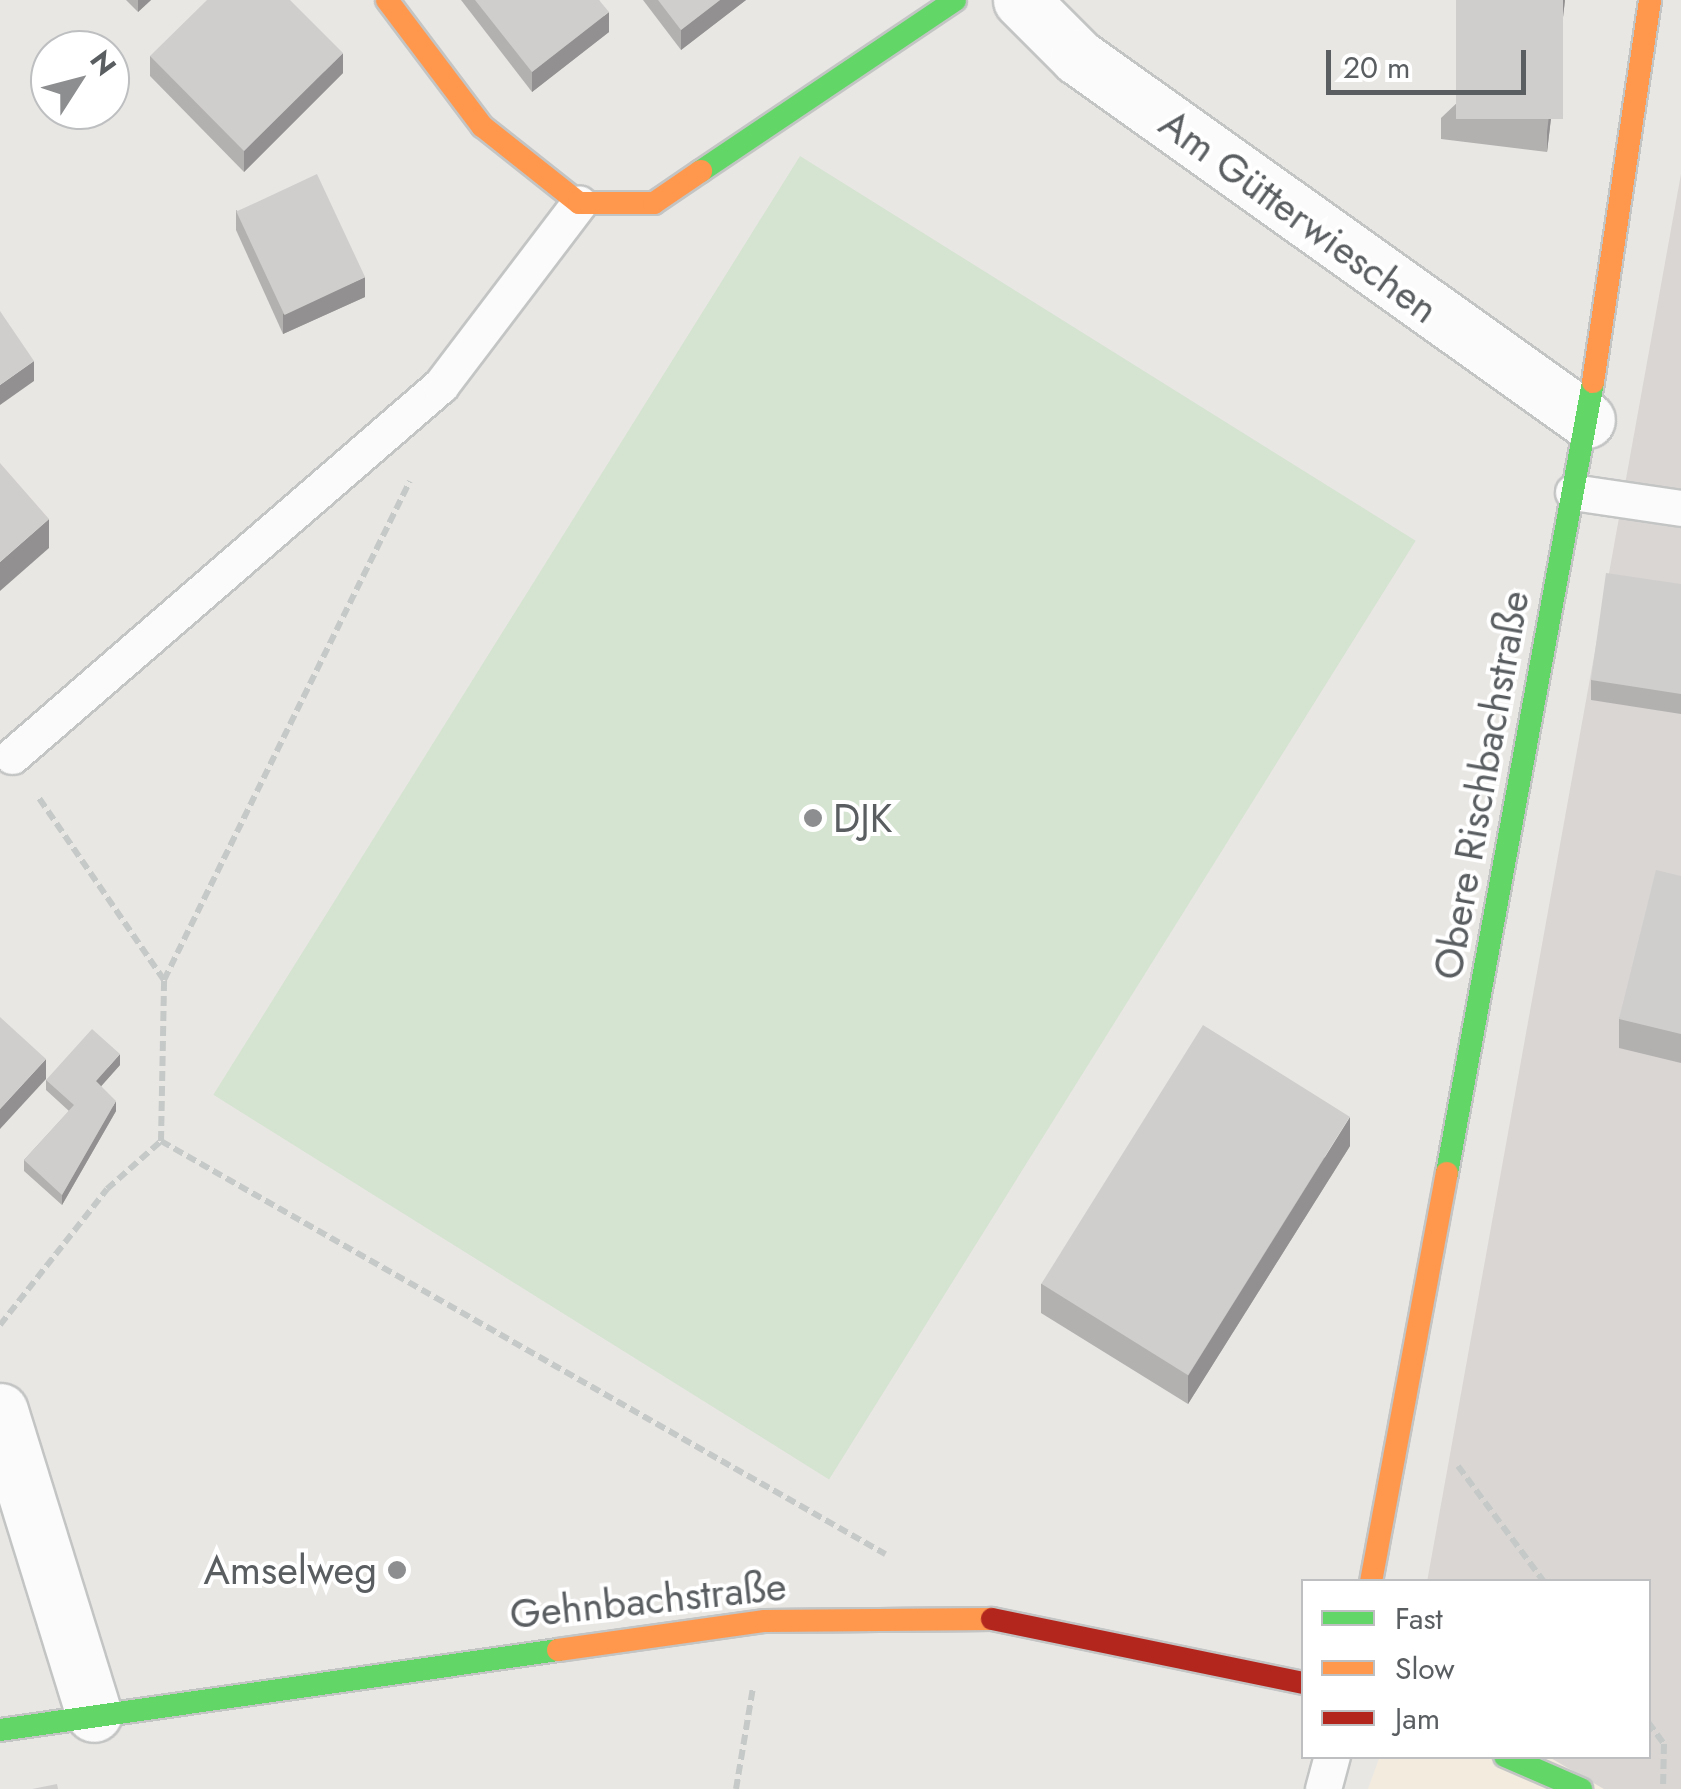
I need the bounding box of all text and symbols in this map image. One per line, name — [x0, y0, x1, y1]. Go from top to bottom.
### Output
north arrow — [30, 30, 130, 130]
scale bar — [1331, 30, 1531, 92]
text: N — [80, 42, 126, 84]
text: 20 m — [1343, 46, 1410, 89]
street label: Am Gütterwieschen — [1150, 99, 1448, 333]
street label: Obere Rischbachstraße — [1423, 587, 1539, 983]
place label: DJK — [833, 794, 892, 842]
marker: DJK — [802, 807, 824, 829]
place label: Amselweg — [203, 1546, 377, 1594]
marker: Amselweg — [386, 1559, 408, 1581]
street label: Gehnbachstraße — [507, 1562, 789, 1638]
legend — [1301, 1579, 1651, 1759]
text: Fast — [1395, 1597, 1443, 1640]
text: Slow — [1395, 1647, 1455, 1690]
text: Jam — [1395, 1697, 1440, 1740]

